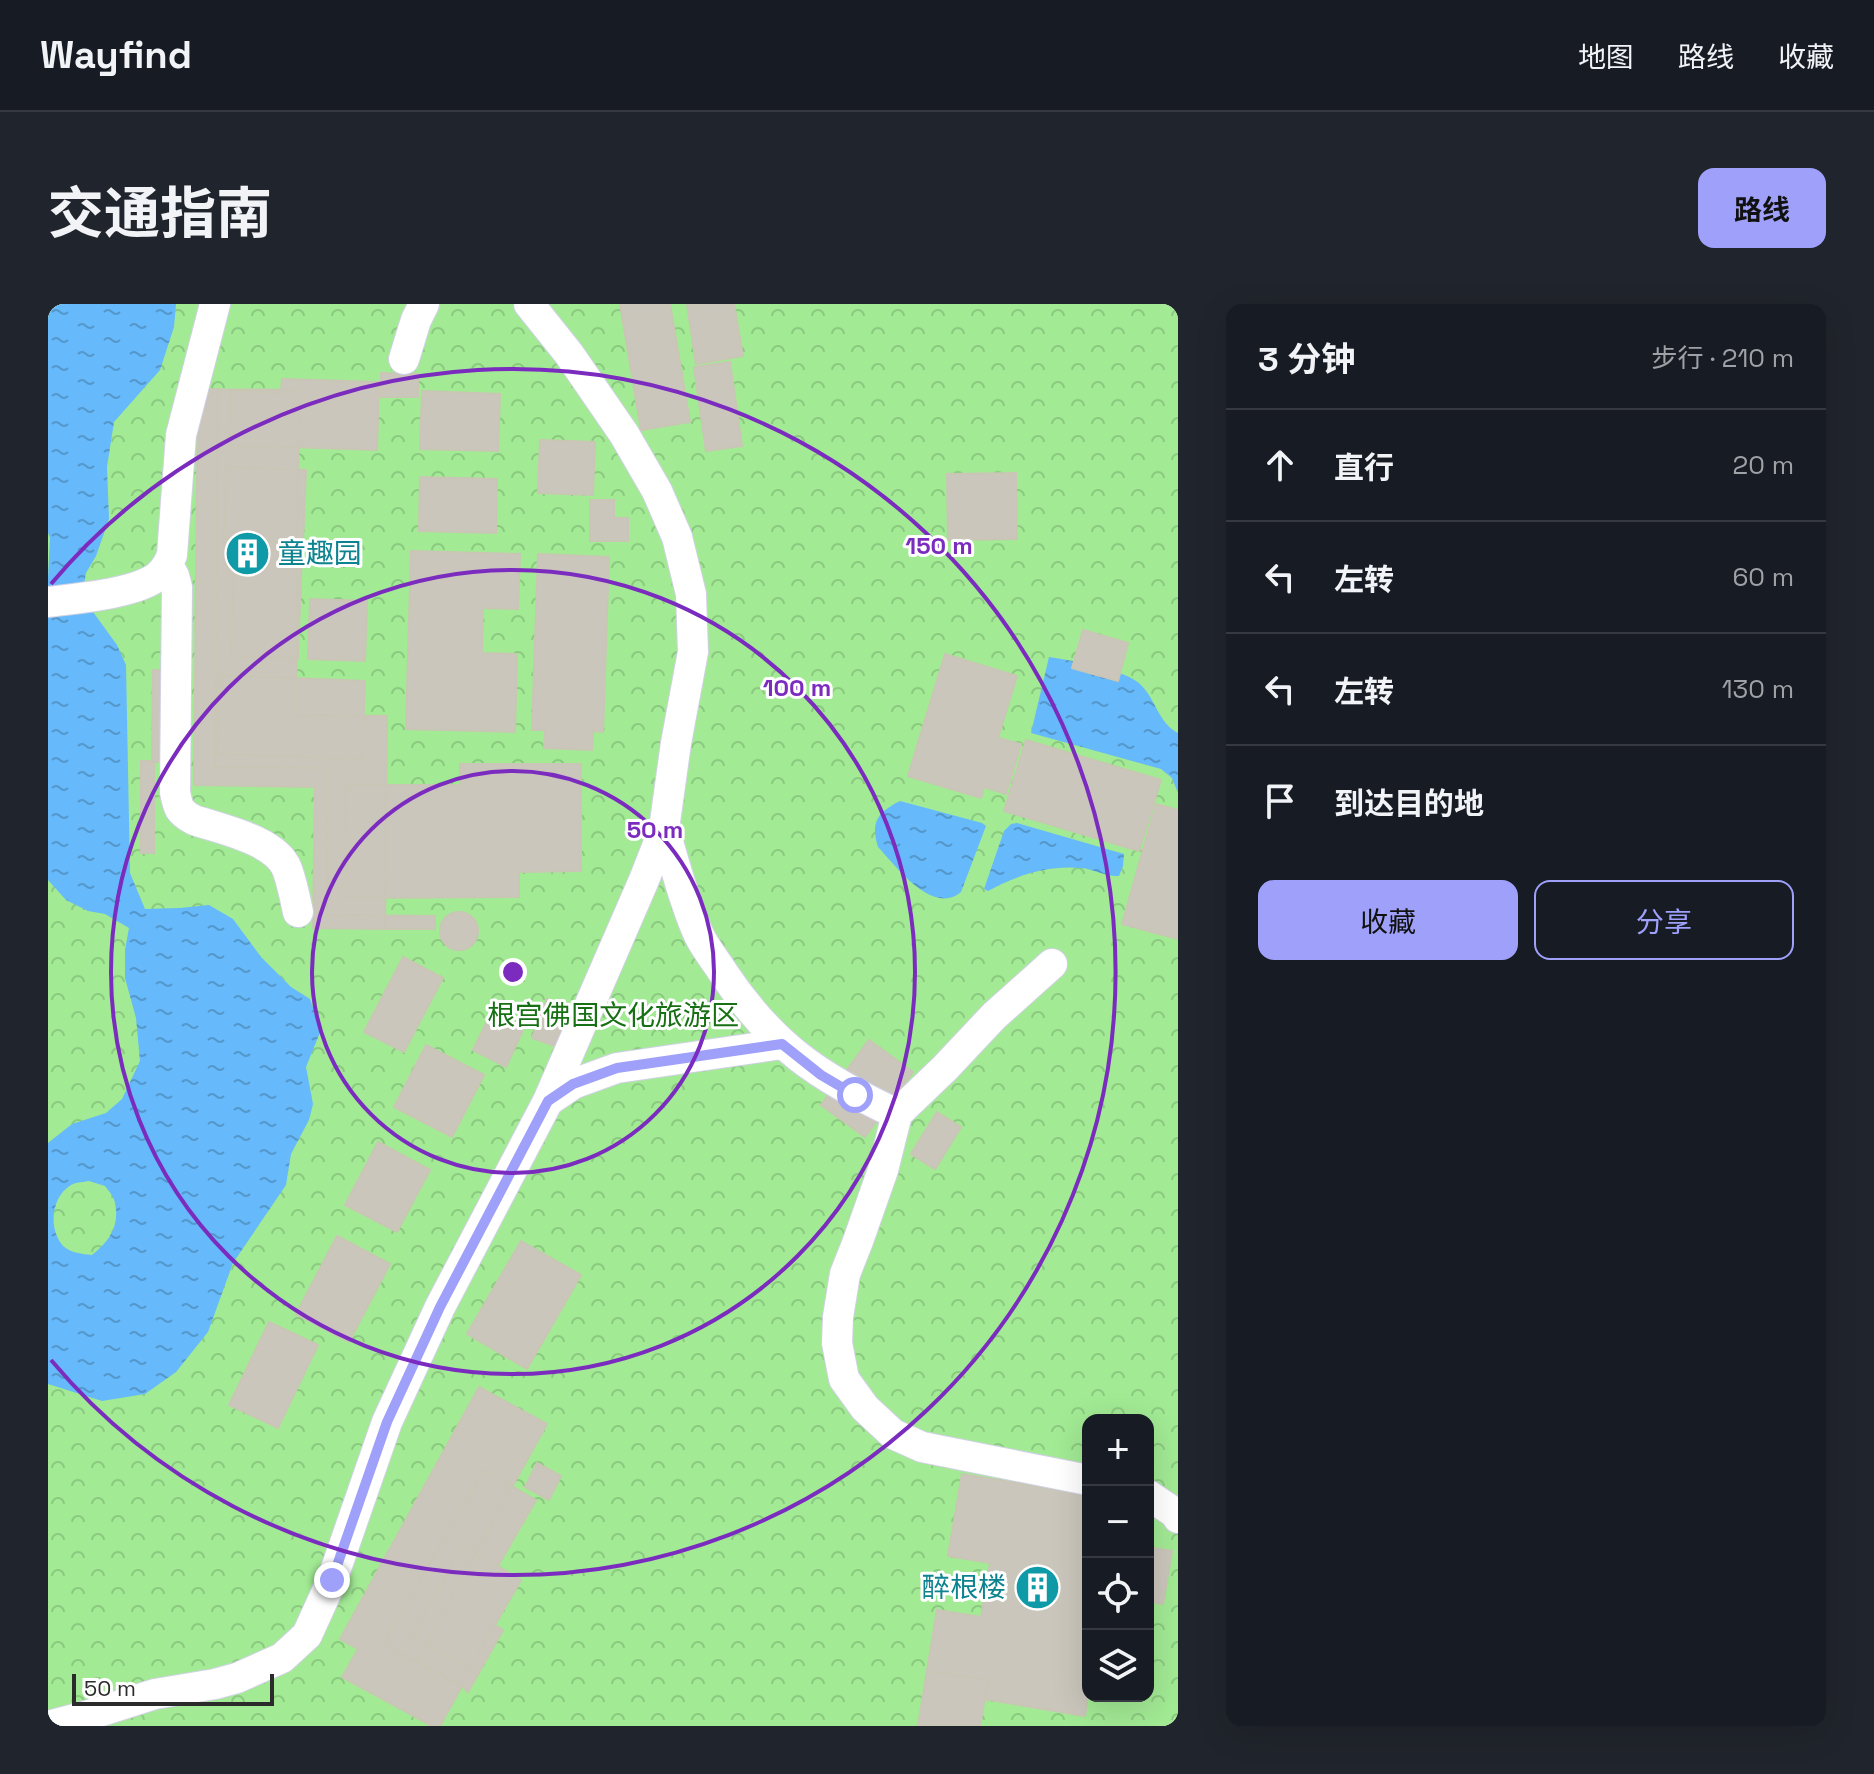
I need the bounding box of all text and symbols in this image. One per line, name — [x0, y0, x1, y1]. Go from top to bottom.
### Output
text: Wayfind — [40, 31, 192, 79]
text: 地图 — [1578, 39, 1634, 75]
text: 路线 — [1678, 39, 1734, 75]
text: 收藏 — [1778, 39, 1834, 75]
button: 路线 — [1698, 168, 1826, 248]
text: 交通指南 — [48, 178, 272, 249]
text: 3 分钟 — [1258, 338, 1355, 381]
text: 步行 · 210 m — [1652, 341, 1794, 375]
icon: ahead — [1258, 443, 1302, 487]
text: 直行 — [1334, 448, 1394, 487]
text: 20 m — [1733, 448, 1794, 482]
building icon: 童趣园 — [223, 529, 271, 577]
text: 150 m — [905, 530, 973, 561]
place label: 童趣园 — [278, 535, 362, 571]
icon: left — [1258, 555, 1302, 599]
text: 左转 — [1334, 560, 1394, 599]
text: 60 m — [1732, 560, 1794, 594]
icon: left — [1258, 667, 1302, 711]
text: 100 m — [763, 672, 831, 703]
text: 左转 — [1334, 672, 1394, 711]
text: 130 m — [1722, 672, 1794, 706]
icon: arrive — [1258, 779, 1302, 823]
text: 到达目的地 — [1334, 784, 1484, 823]
text: 50 m — [627, 814, 683, 845]
button: 收藏 — [1258, 880, 1518, 960]
button: 分享 — [1534, 880, 1794, 960]
centre of rings — [499, 958, 527, 986]
park label: 根宫佛国文化旅游区 — [487, 997, 739, 1033]
route start — [837, 1077, 873, 1113]
map controls — [1082, 1414, 1154, 1702]
button: + — [1082, 1414, 1154, 1486]
button: − — [1082, 1486, 1154, 1558]
button: locate — [1082, 1558, 1154, 1630]
route end — [314, 1562, 350, 1598]
building icon: 醉根楼 — [1013, 1563, 1061, 1611]
place label: 醉根楼 — [922, 1569, 1006, 1605]
button: layers — [1082, 1630, 1154, 1702]
scale bar — [72, 1670, 274, 1706]
text: 50 m — [84, 1674, 136, 1702]

